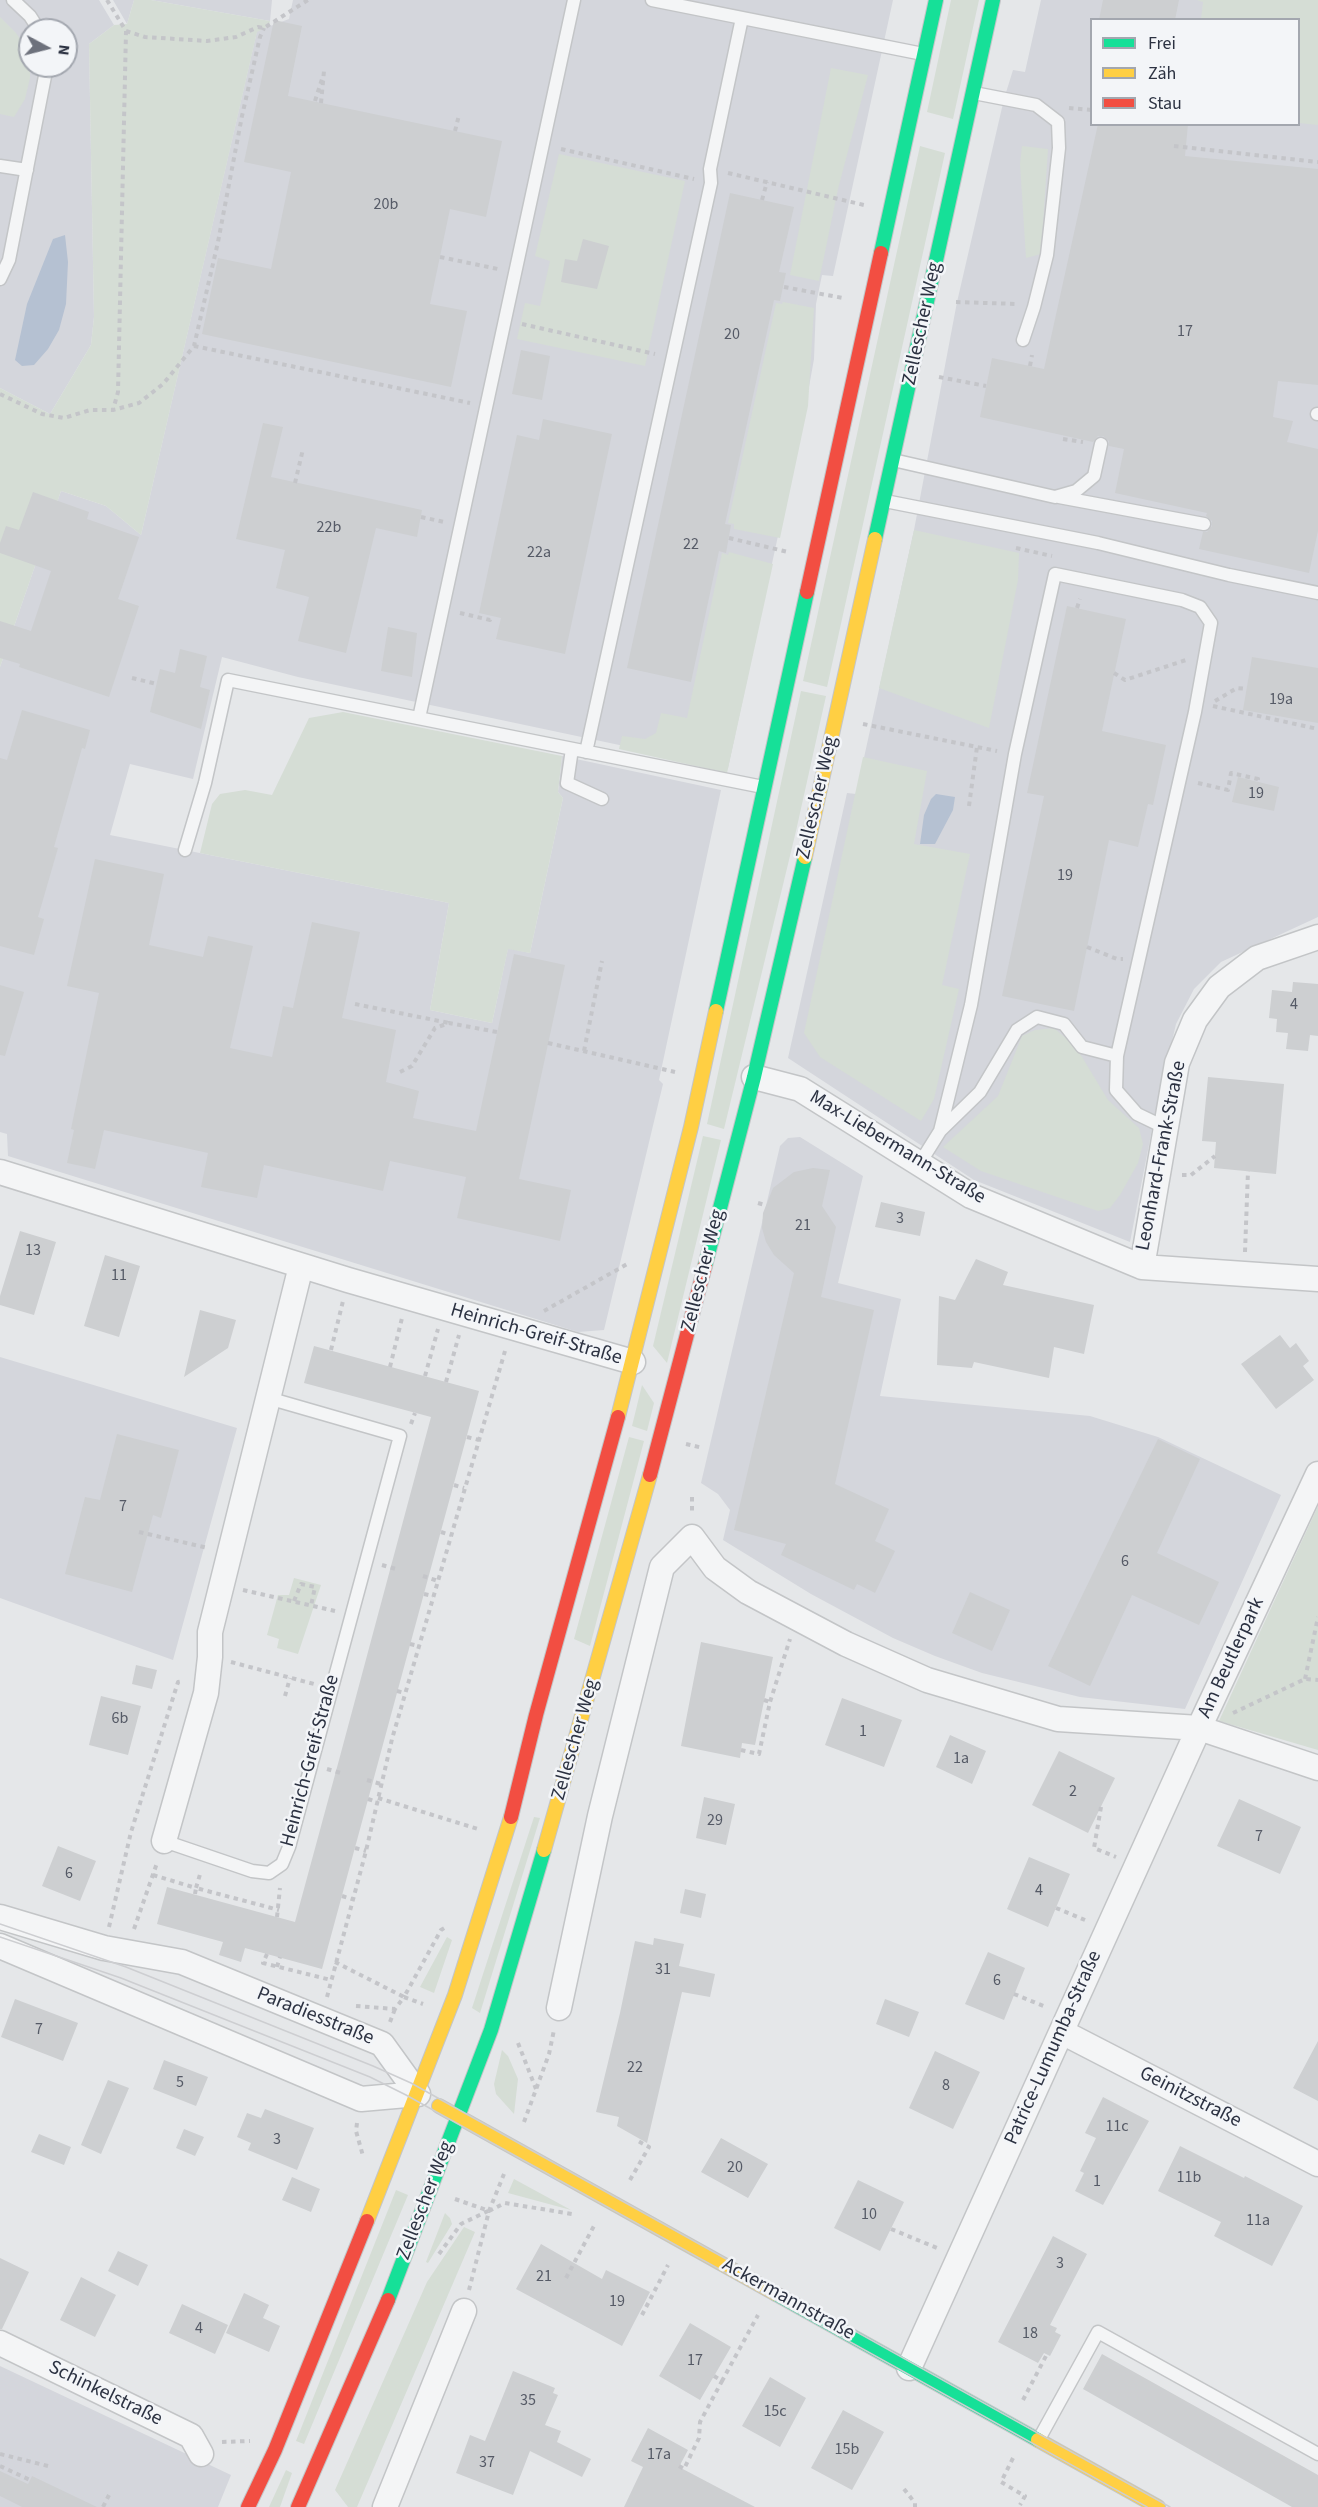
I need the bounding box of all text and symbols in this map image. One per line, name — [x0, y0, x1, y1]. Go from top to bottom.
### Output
north arrow — [18, 18, 78, 78]
legend — [1090, 18, 1300, 126]
text: Frei — [1148, 31, 1176, 56]
text: N — [52, 43, 75, 57]
text: Zäh — [1148, 61, 1176, 86]
text: Stau — [1148, 91, 1182, 116]
house number: 20b — [374, 195, 398, 215]
street label: Zellescher Weg — [898, 260, 948, 388]
house number: 17 — [1177, 322, 1193, 342]
house number: 20 — [724, 325, 740, 345]
house number: 22b — [317, 518, 341, 538]
house number: 22 — [683, 535, 699, 555]
house number: 22a — [527, 543, 551, 563]
house number: 19a — [1269, 690, 1293, 710]
street label: Zellescher Weg — [792, 734, 844, 862]
house number: 19 — [1248, 784, 1264, 804]
house number: 19 — [1057, 866, 1073, 886]
house number: 4 — [1290, 995, 1298, 1015]
street label: Leonhard-Frank-Straße — [1132, 1059, 1192, 1253]
street label: Max-Liebermann-Straße — [805, 1086, 989, 1210]
street label: Zellescher Weg — [677, 1207, 731, 1335]
house number: 3 — [896, 1209, 904, 1229]
house number: 21 — [795, 1216, 811, 1236]
house number: 13 — [25, 1241, 41, 1261]
house number: 11 — [111, 1266, 127, 1286]
street label: Heinrich-Greif-Straße — [448, 1299, 624, 1371]
house number: 7 — [119, 1497, 127, 1517]
house number: 6 — [1121, 1552, 1129, 1572]
street label: Am Beutlerpark — [1194, 1594, 1270, 1722]
street label: Heinrich-Greif-Straße — [276, 1672, 346, 1850]
street label: Zellescher Weg — [547, 1677, 605, 1803]
house number: 6b — [112, 1709, 128, 1729]
house number: 1 — [859, 1722, 867, 1742]
house number: 1a — [953, 1749, 969, 1769]
house number: 2 — [1069, 1782, 1077, 1802]
house number: 29 — [707, 1811, 723, 1831]
house number: 7 — [1255, 1827, 1263, 1847]
house number: 6 — [65, 1864, 73, 1884]
house number: 4 — [1035, 1881, 1043, 1901]
street label: Patrice-Lumumba-Straße — [1000, 1947, 1108, 2149]
house number: 31 — [655, 1960, 671, 1980]
house number: 6 — [993, 1971, 1001, 1991]
street label: Paradiesstraße — [253, 1983, 377, 2051]
house number: 7 — [35, 2020, 43, 2040]
house number: 22 — [627, 2058, 643, 2078]
street label: Geinitzstraße — [1135, 2062, 1245, 2134]
house number: 5 — [176, 2073, 184, 2093]
house number: 8 — [942, 2076, 950, 2096]
house number: 11c — [1105, 2117, 1129, 2137]
house number: 3 — [273, 2130, 281, 2150]
street label: Zellescher Weg — [392, 2138, 460, 2264]
house number: 20 — [727, 2158, 743, 2178]
house number: 11b — [1177, 2168, 1201, 2188]
house number: 1 — [1093, 2172, 1101, 2192]
house number: 10 — [861, 2205, 877, 2225]
house number: 11a — [1246, 2211, 1270, 2231]
street label: Ackermannstraße — [718, 2254, 858, 2346]
house number: 3 — [1056, 2254, 1064, 2274]
house number: 21 — [536, 2267, 552, 2287]
house number: 19 — [609, 2292, 625, 2312]
house number: 4 — [195, 2319, 203, 2339]
house number: 18 — [1022, 2324, 1038, 2344]
house number: 17 — [687, 2351, 703, 2371]
street label: Schinkelstraße — [44, 2356, 166, 2432]
house number: 35 — [520, 2391, 536, 2411]
house number: 15c — [763, 2402, 787, 2422]
house number: 15b — [835, 2440, 859, 2460]
house number: 17a — [647, 2445, 671, 2465]
house number: 37 — [479, 2453, 495, 2473]

